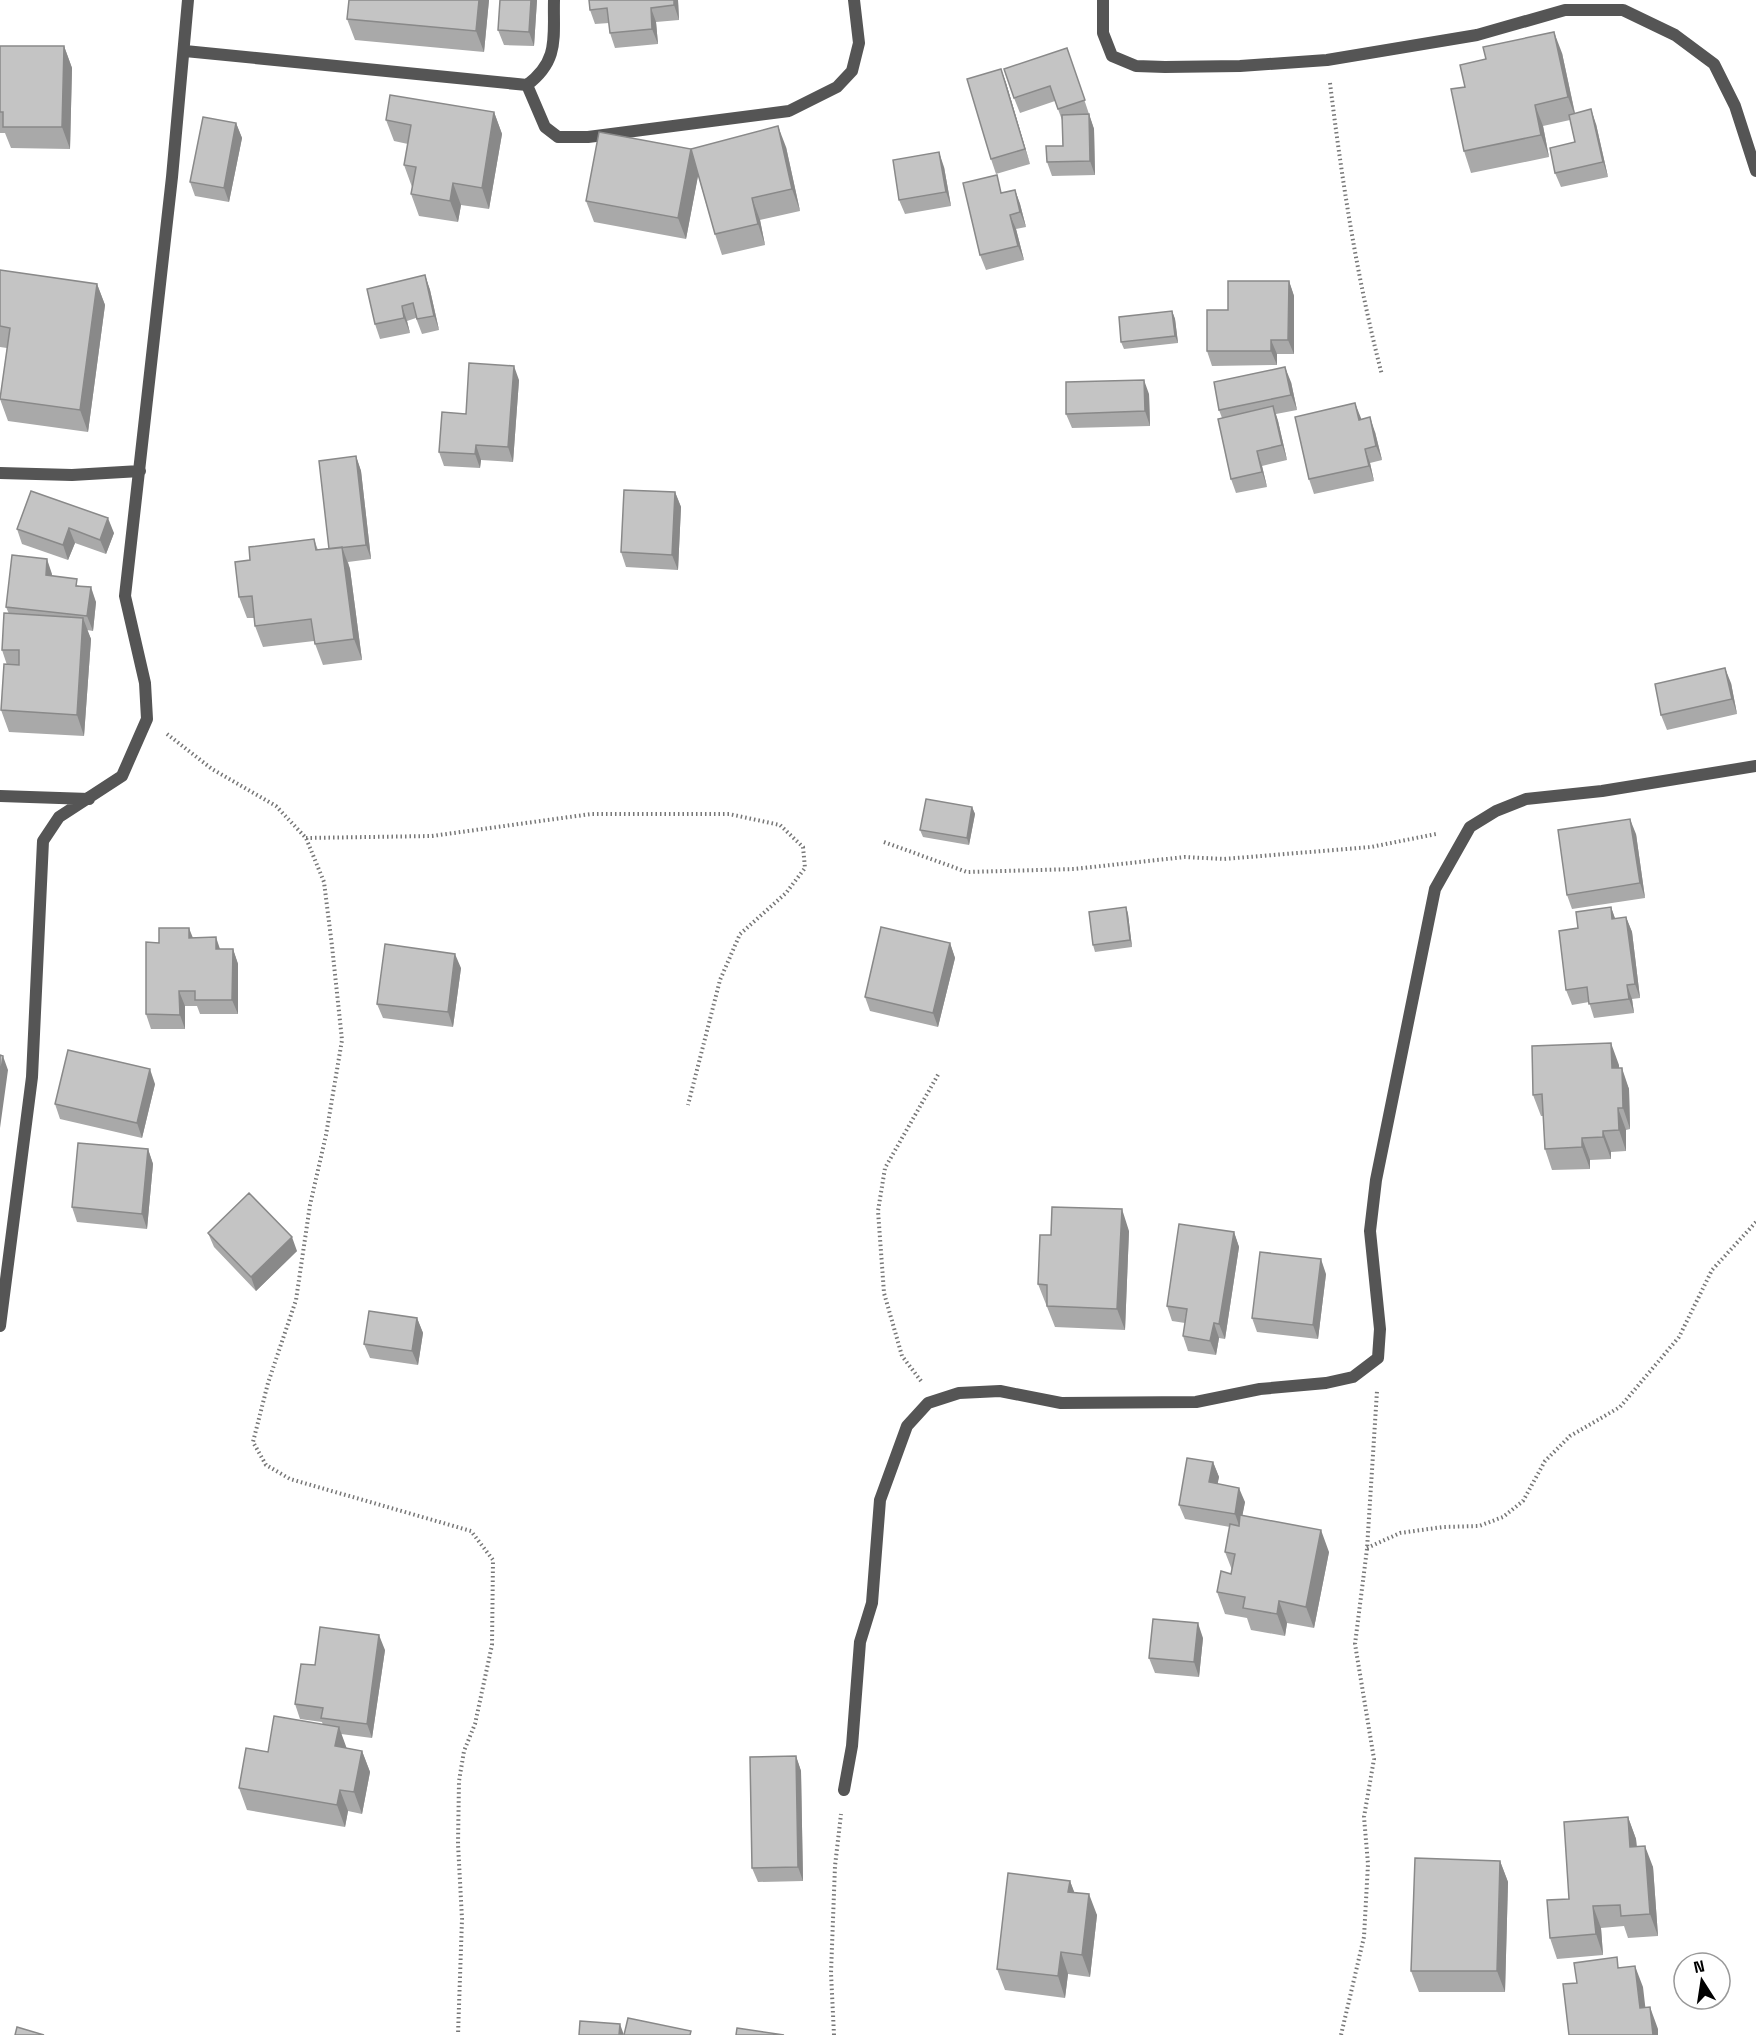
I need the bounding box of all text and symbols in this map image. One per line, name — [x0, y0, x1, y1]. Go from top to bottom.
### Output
north arrow — [1672, 1951, 1732, 2011]
text: N — [1692, 1955, 1706, 1978]

